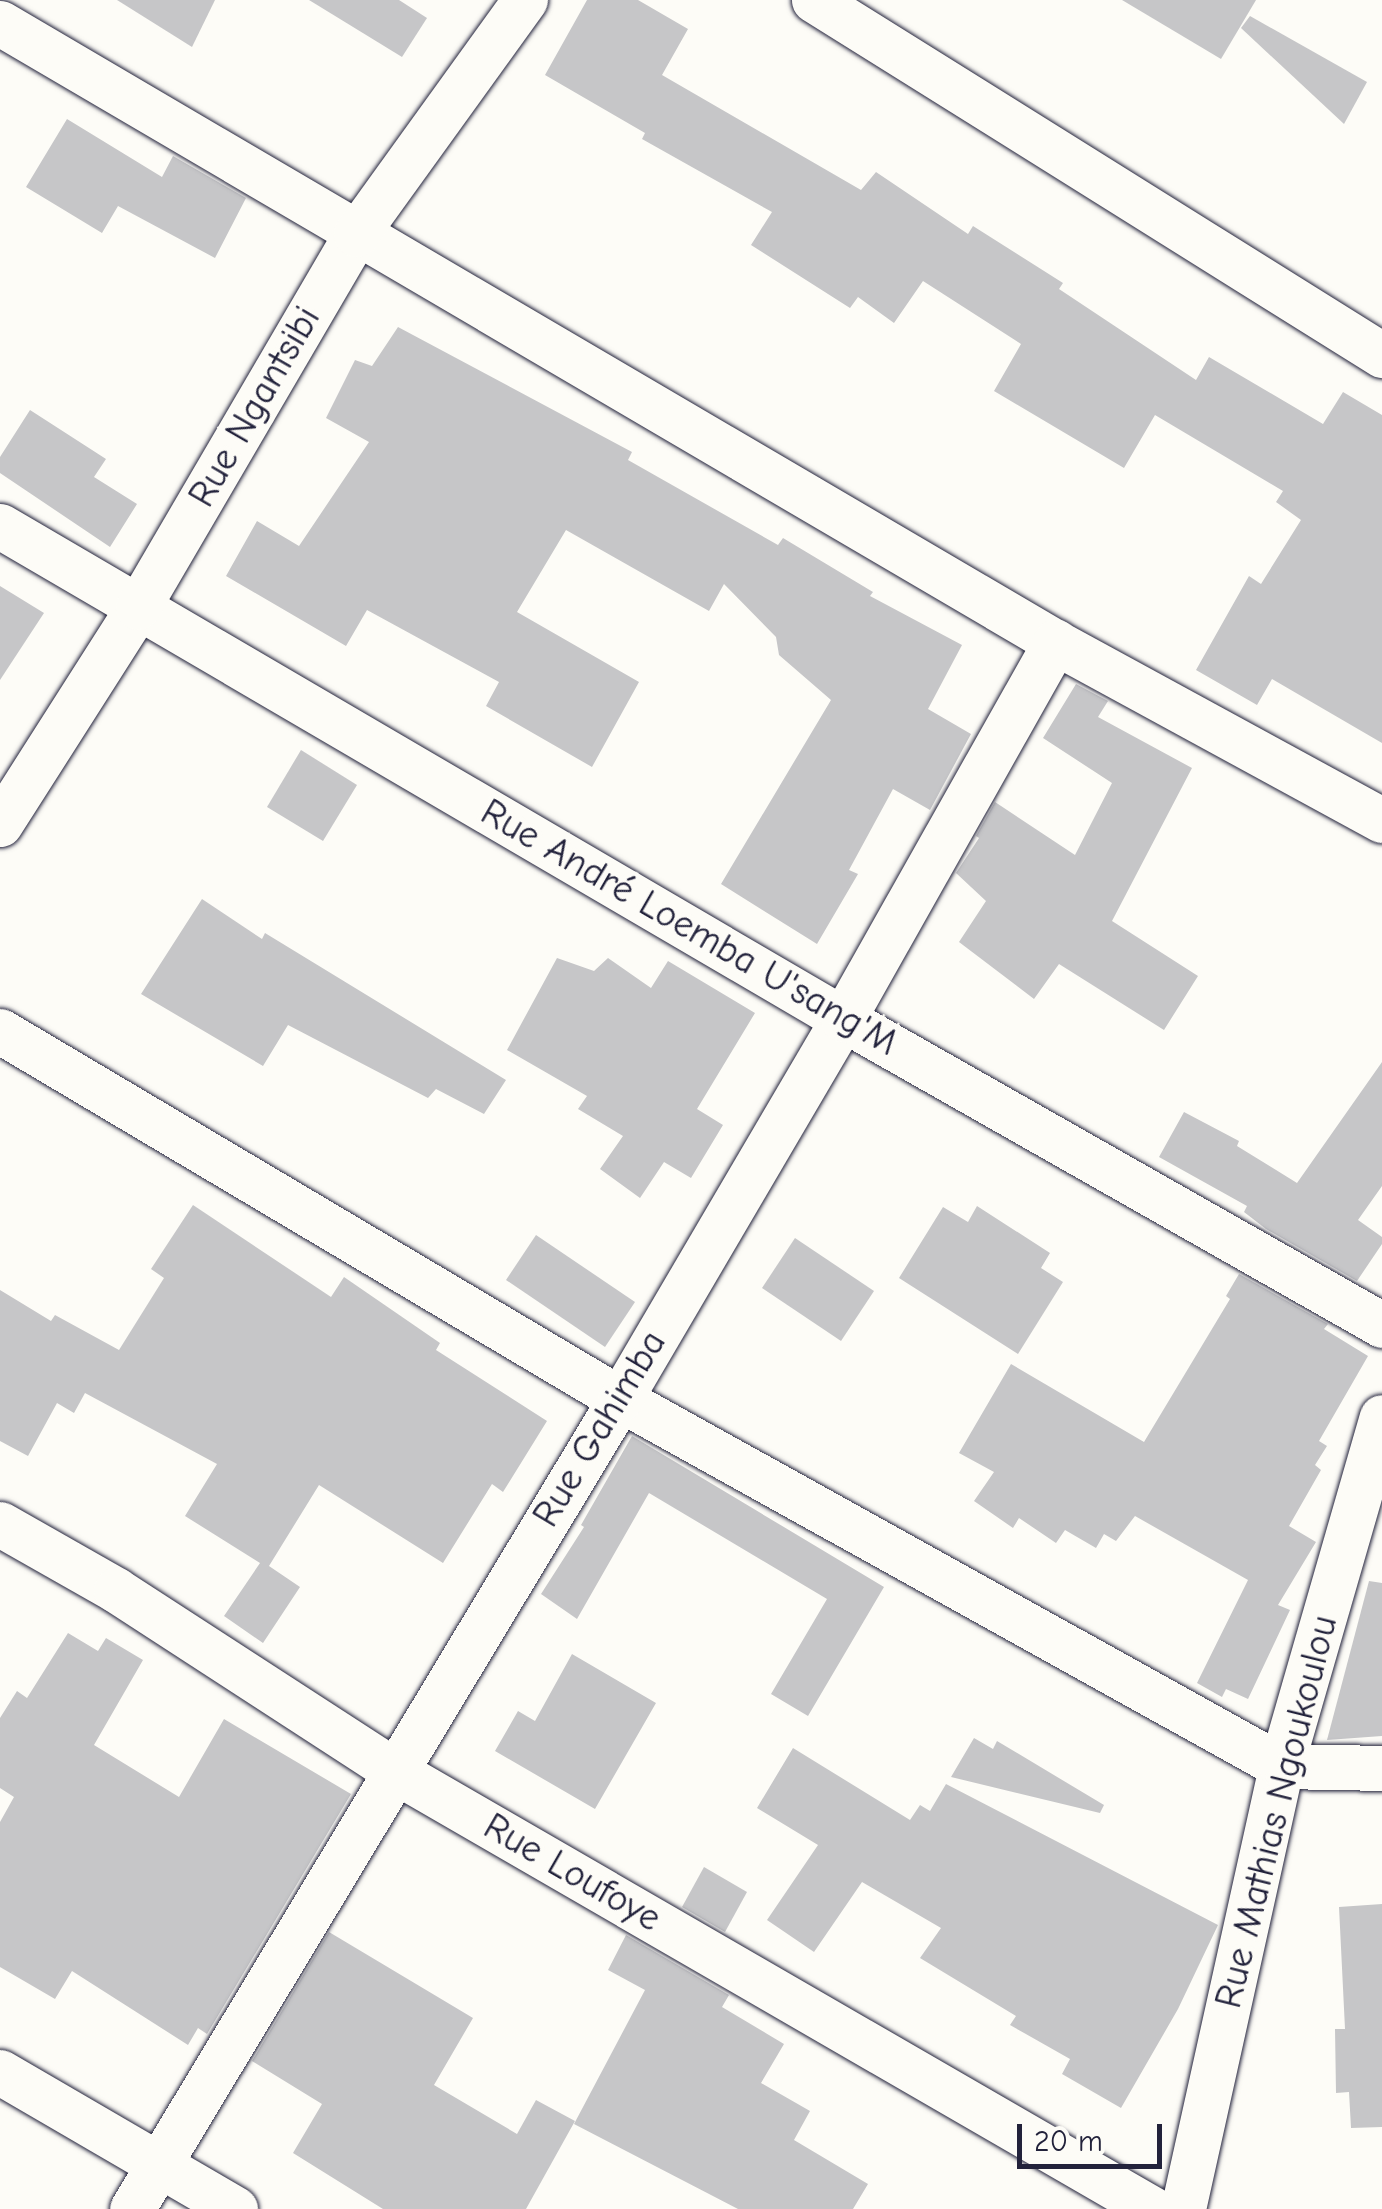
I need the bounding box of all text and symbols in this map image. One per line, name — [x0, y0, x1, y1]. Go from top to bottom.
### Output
street label: Rue Ngantsibi — [179, 299, 331, 515]
street label: Rue André Loemba U'sang'M — [472, 790, 906, 1066]
street label: Rue Gahimba — [524, 1323, 676, 1535]
street label: Rue Mathias Ngoukoulou — [1206, 1611, 1348, 2013]
street label: Rue Loufoye — [475, 1804, 669, 1942]
scale bar — [1022, 2104, 1167, 2166]
text: 20 m — [1034, 2124, 1103, 2159]

